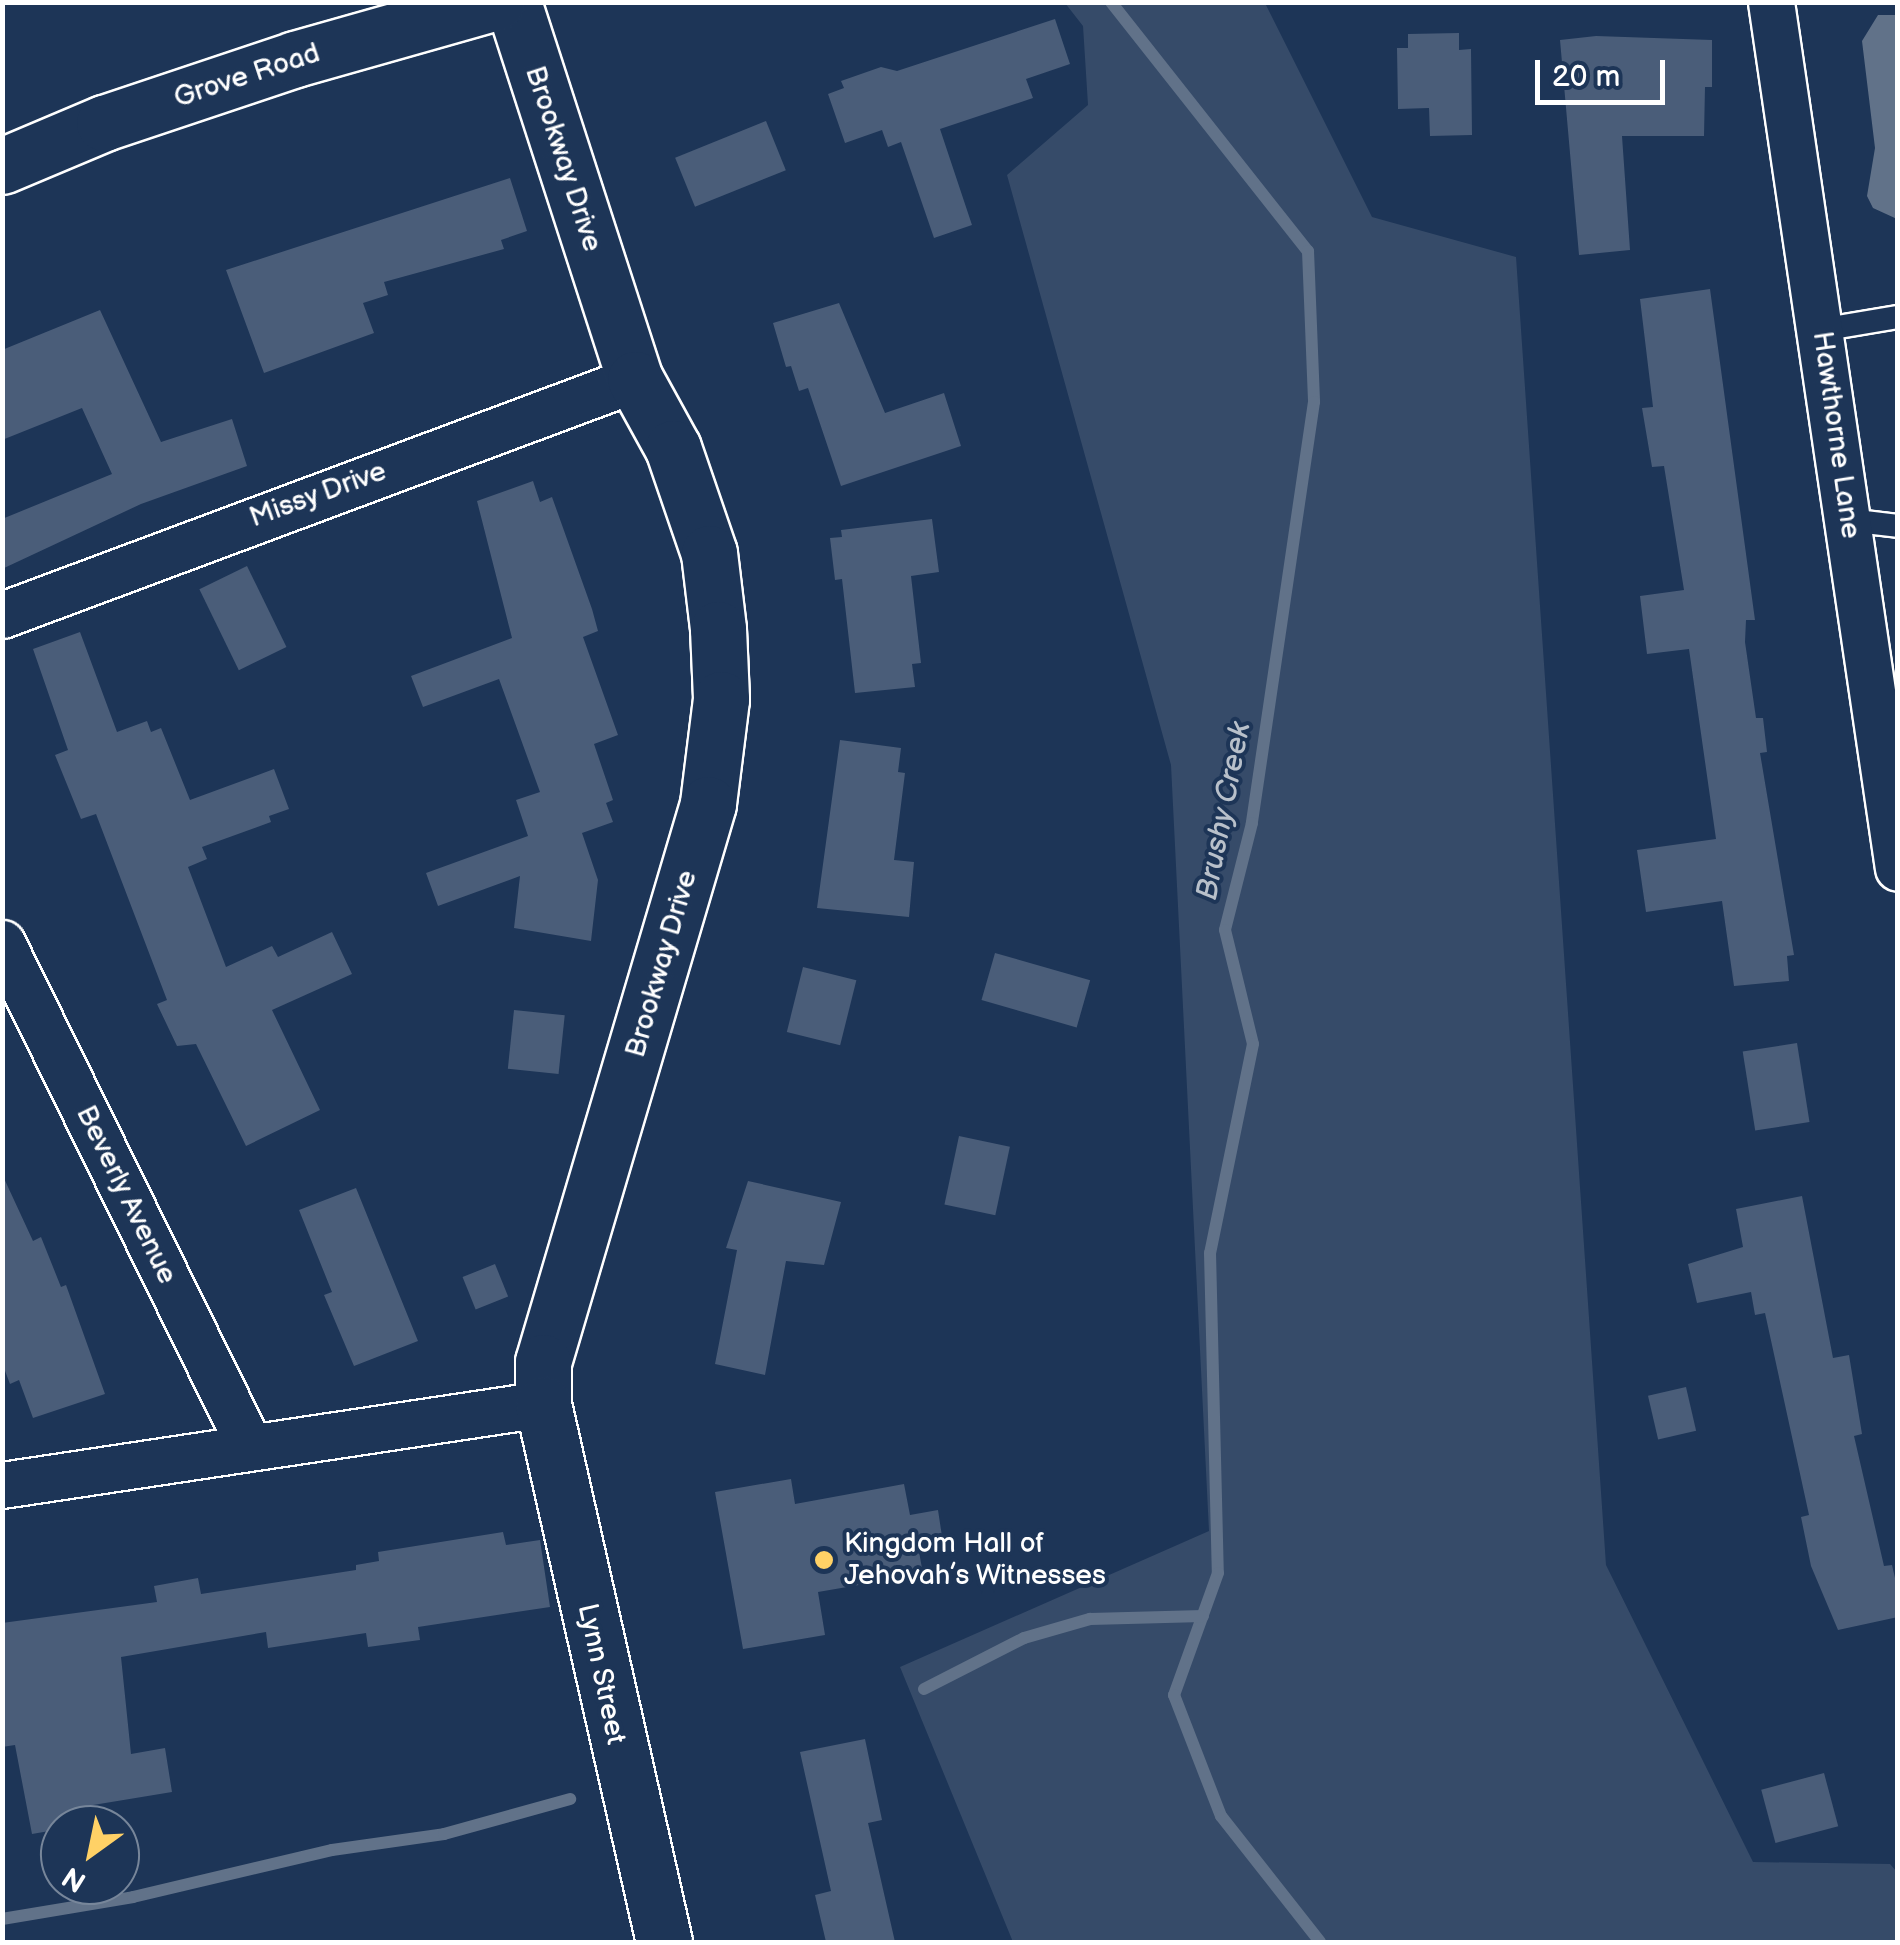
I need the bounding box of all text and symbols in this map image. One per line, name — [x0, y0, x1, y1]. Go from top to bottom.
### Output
street label: Grove Road — [170, 37, 324, 115]
scale bar — [1540, 40, 1670, 102]
text: 20 m — [1552, 59, 1620, 95]
street label: Brookway Drive — [517, 61, 609, 257]
street label: Hawthorne Lane — [1805, 329, 1867, 541]
street label: Missy Drive — [244, 454, 392, 536]
water label: Brushy Creek — [1189, 718, 1259, 904]
street label: Brookway Drive — [619, 866, 705, 1062]
street label: Beverly Avenue — [68, 1100, 184, 1290]
place label: Kingdom Hall of Jehovah’s Witnesses — [844, 1527, 1107, 1593]
marker: Kingdom Hall of Jehovah’s Witnesses — [813, 1549, 835, 1571]
street label: Lynn Street — [570, 1600, 632, 1748]
north arrow — [40, 1805, 140, 1905]
text: N — [57, 1859, 92, 1898]

